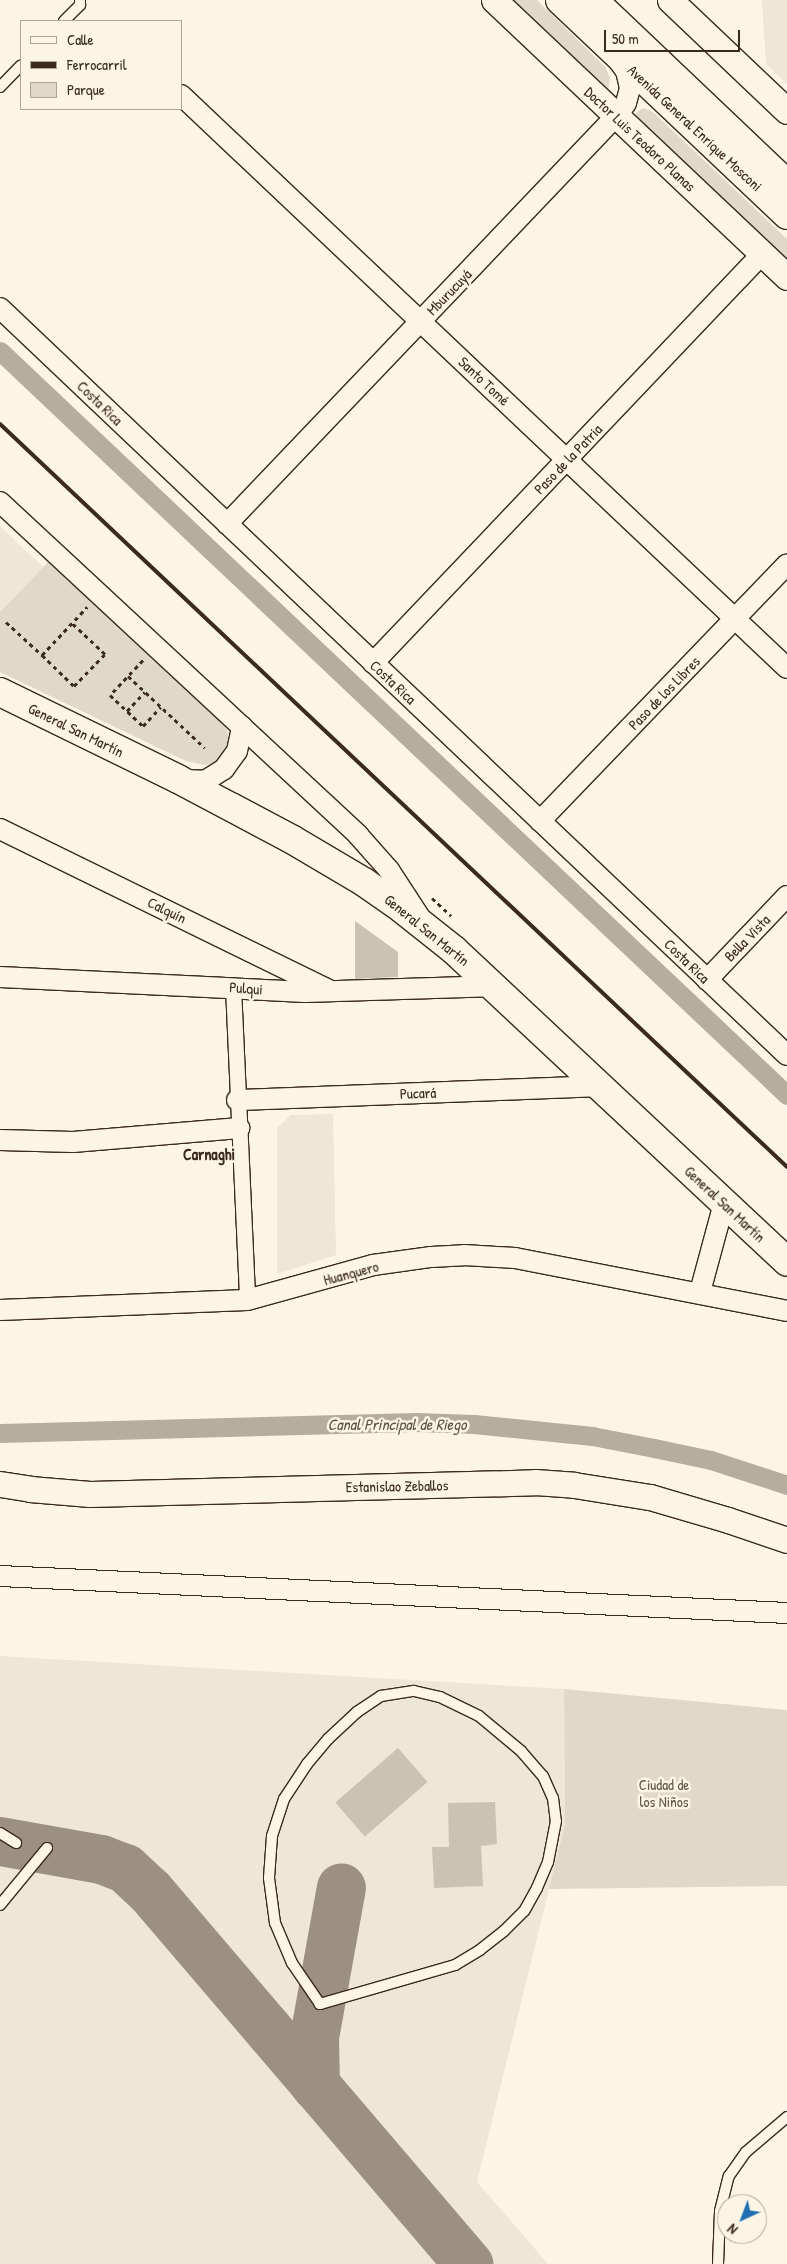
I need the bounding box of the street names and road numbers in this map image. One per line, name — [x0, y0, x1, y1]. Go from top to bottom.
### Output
street label: Avenida General Enrique Mosconi — [624, 61, 766, 195]
street label: Doctor Luis Teodoro Planas — [581, 83, 699, 195]
street label: Mburucuyá — [423, 265, 475, 319]
street label: Santo Tomé — [455, 353, 513, 409]
street label: Costa Rica — [73, 377, 127, 429]
street label: Paso de la Patria — [530, 420, 606, 498]
street label: Paso de los Libres — [624, 652, 704, 734]
street label: Costa Rica — [366, 656, 420, 708]
street label: General San Martín — [25, 699, 127, 761]
street label: General San Martín — [381, 890, 473, 970]
street label: Calquín — [145, 893, 189, 927]
street label: Bella Vista — [720, 911, 774, 965]
street label: Costa Rica — [660, 935, 714, 987]
street label: Pulqui — [229, 978, 263, 998]
street label: Pucará — [399, 1083, 437, 1103]
street label: General San Martín — [681, 1162, 769, 1246]
street label: Huanquero — [321, 1257, 381, 1289]
street label: Estanislao Zeballos — [346, 1476, 448, 1496]

